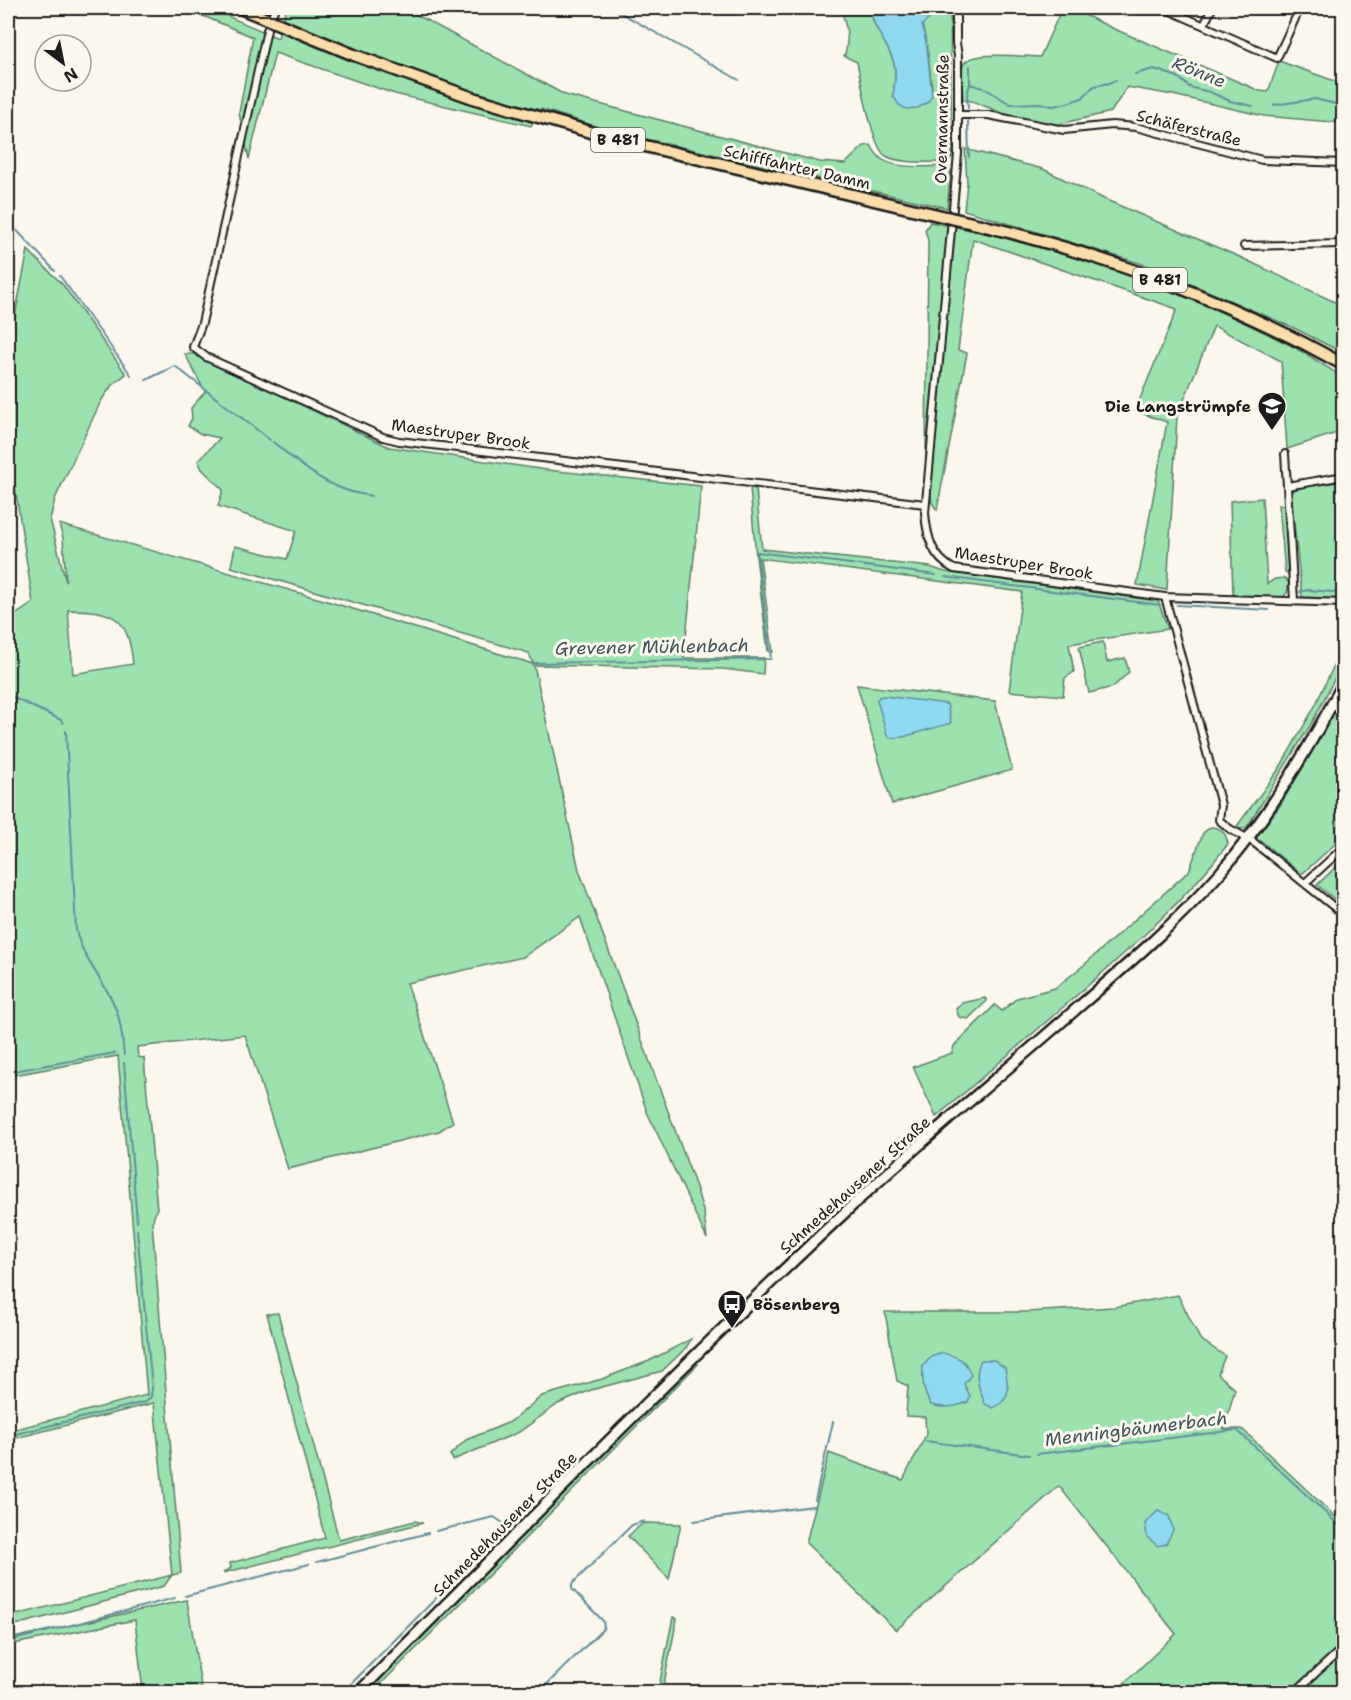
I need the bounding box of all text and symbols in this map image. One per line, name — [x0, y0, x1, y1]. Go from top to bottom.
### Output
north arrow — [33, 33, 93, 93]
water label: Rönne — [1169, 50, 1229, 94]
street label: Overmannstraße — [930, 54, 954, 184]
text: N — [60, 63, 82, 88]
street label: Schäferstraße — [1134, 105, 1244, 151]
road number: B 481 — [591, 128, 645, 152]
street label: Schifffahrter Damm — [722, 140, 873, 194]
road number: B 481 — [1133, 268, 1187, 292]
school or university icon: Die Langstrümpfe — [1256, 390, 1288, 432]
place label: Die Langstrümpfe — [1105, 396, 1251, 417]
street label: Maestruper Brook — [390, 414, 532, 454]
street label: Maestruper Brook — [953, 542, 1095, 584]
water label: Grevener Mühlenbach — [555, 633, 749, 661]
street label: Schmedehausener Straße — [775, 1112, 935, 1258]
bus stop icon: Bösenberg — [716, 1288, 748, 1330]
place label: Bösenberg — [753, 1294, 840, 1315]
water label: Menningbäumerbach — [1043, 1406, 1229, 1452]
street label: Schmedehausener Straße — [428, 1447, 582, 1601]

